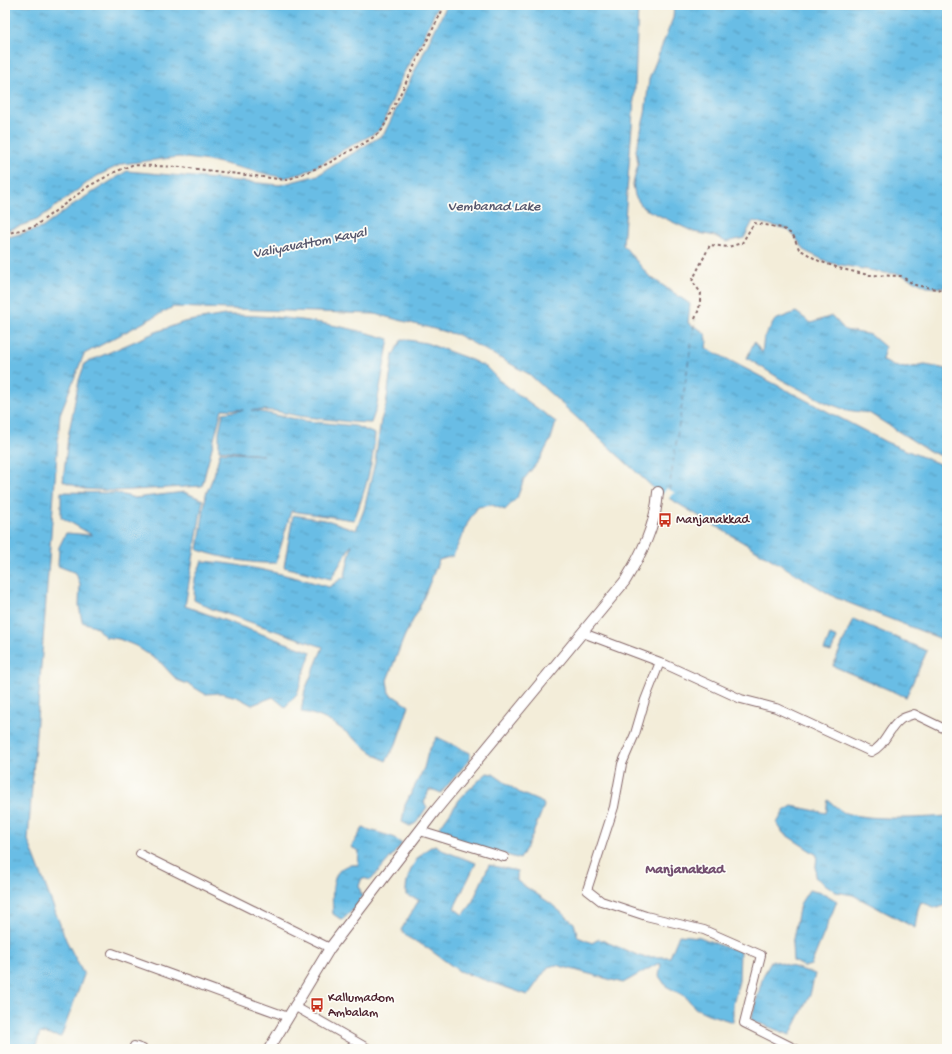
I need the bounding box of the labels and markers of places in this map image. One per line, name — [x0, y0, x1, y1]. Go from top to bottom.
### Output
bus stop icon: Manjanakkad — [657, 512, 673, 528]
place label: Manjanakkad — [676, 513, 751, 528]
place label: Kallumadom Ambalam — [328, 991, 394, 1021]
bus stop icon: Kallumadom Ambalam — [309, 997, 325, 1013]

